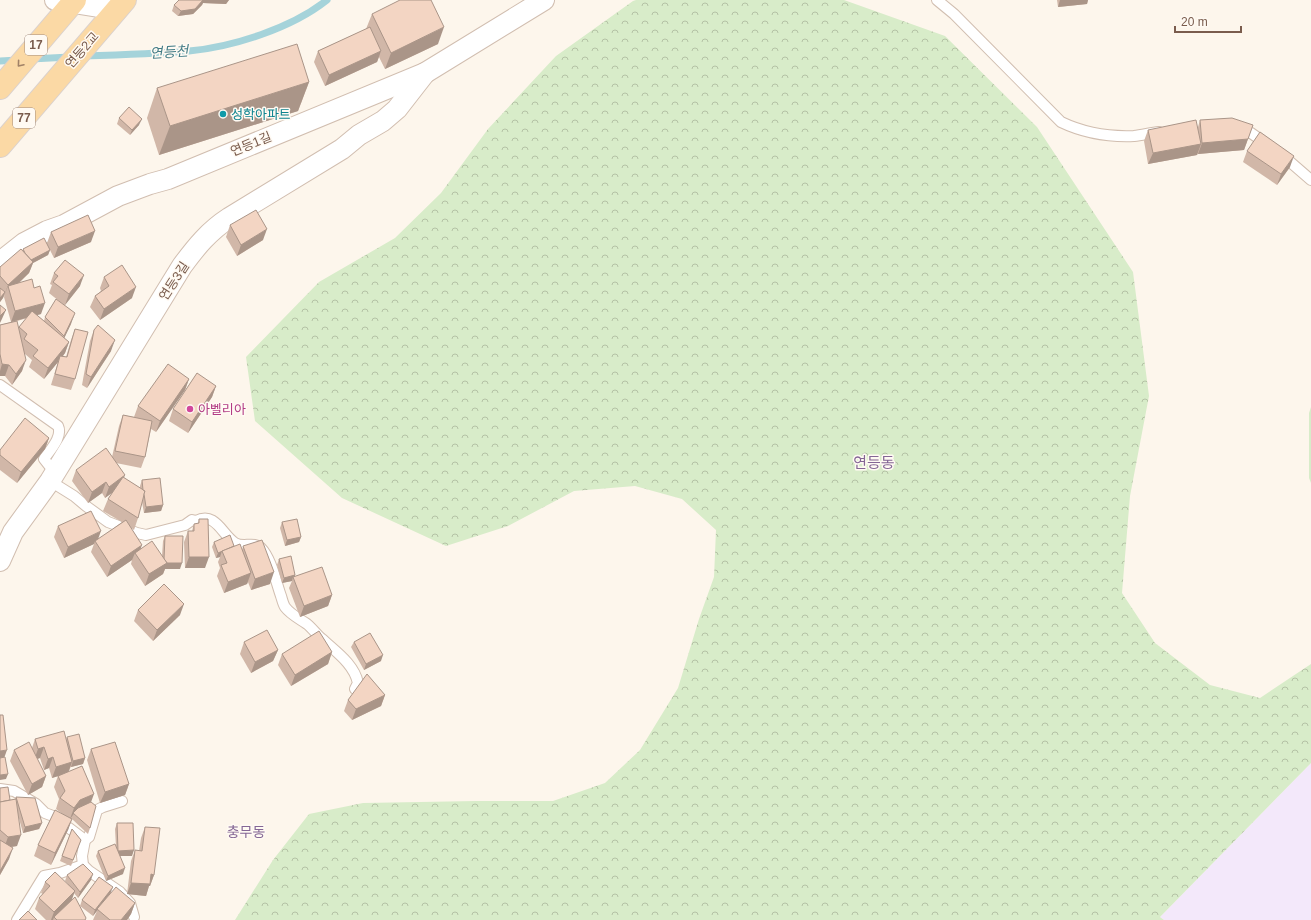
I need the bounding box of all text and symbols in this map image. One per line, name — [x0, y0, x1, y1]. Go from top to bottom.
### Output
scale bar — [1175, 8, 1241, 34]
text: 20 m — [1181, 15, 1208, 29]
street label: 연등2교 — [62, 29, 102, 71]
road number: 17 — [25, 35, 47, 55]
water label: 연등천 — [149, 43, 190, 61]
one-way arrow — [18, 59, 25, 67]
place label: 성학아파트 — [231, 107, 291, 122]
road number: 77 — [13, 108, 35, 128]
marker: 성학아파트 — [218, 109, 228, 119]
street label: 연등1길 — [228, 129, 274, 159]
street label: 연등3길 — [156, 259, 192, 303]
place label: 아벨리아 — [198, 402, 246, 417]
marker: 아벨리아 — [185, 404, 195, 414]
district label: 연등동 — [853, 454, 895, 471]
district label: 충무동 — [227, 824, 265, 840]

